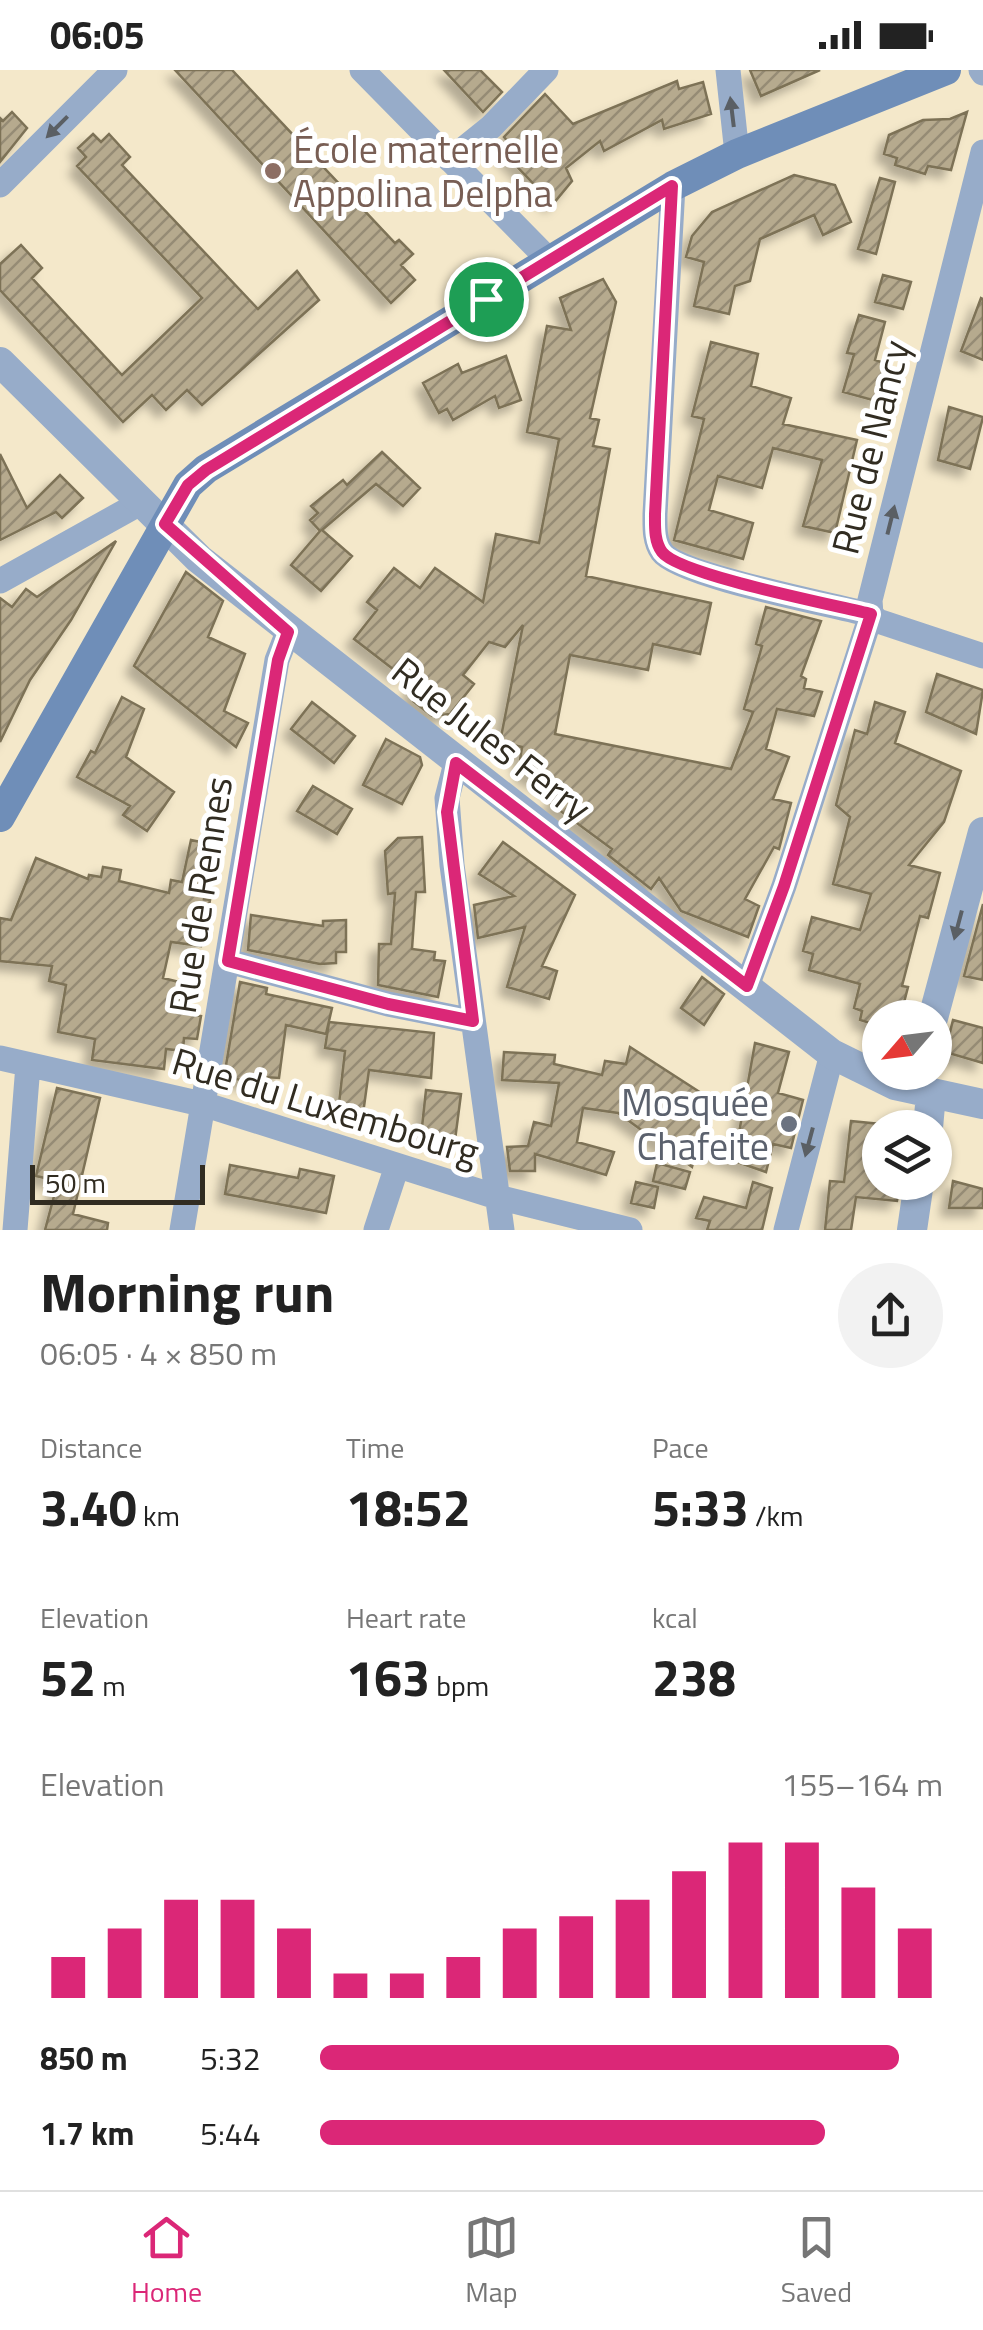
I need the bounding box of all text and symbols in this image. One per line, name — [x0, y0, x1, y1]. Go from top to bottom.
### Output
text: 06:05 — [50, 6, 145, 64]
one-way arrow — [724, 95, 740, 127]
one-way arrow — [46, 115, 70, 139]
place label: École maternelle Appolina Delpha — [293, 120, 559, 222]
marker: École maternelle Appolina Delpha — [262, 160, 284, 182]
pin — [444, 257, 529, 342]
icon: arrive — [459, 272, 514, 327]
street label: Rue de Nancy — [815, 334, 925, 560]
one-way arrow — [883, 504, 899, 535]
street label: Rue Jules Ferry — [380, 642, 604, 836]
street label: Rue de Rennes — [153, 773, 247, 1017]
one-way arrow — [950, 910, 965, 941]
north arrow — [862, 1000, 952, 1090]
map controls — [862, 1000, 952, 1200]
street label: Rue du Luxembourg — [165, 1032, 487, 1180]
place label: Mosquée Chafeite — [621, 1073, 769, 1175]
button: layers — [862, 1110, 952, 1200]
marker: Mosquée Chafeite — [778, 1113, 800, 1135]
one-way arrow — [800, 1127, 816, 1158]
scale bar — [30, 1160, 205, 1204]
text: 50 m — [45, 1161, 106, 1204]
text: Morning run — [40, 1250, 334, 1333]
button: share — [838, 1263, 943, 1368]
text: 06:05 · 4 × 850 m — [40, 1329, 277, 1377]
text: Distance — [40, 1426, 142, 1469]
text: Time — [346, 1426, 404, 1469]
text: Pace — [652, 1426, 709, 1469]
text: 3.40 — [40, 1469, 137, 1545]
text: 18:52 — [346, 1469, 471, 1545]
text: 5:33 — [652, 1469, 749, 1545]
text: km — [137, 1494, 180, 1537]
text: /km — [749, 1494, 803, 1537]
text: Elevation — [40, 1596, 149, 1639]
text: Heart rate — [346, 1596, 466, 1639]
text: kcal — [652, 1596, 698, 1639]
text: 52 — [40, 1639, 96, 1715]
text: 163 — [346, 1639, 430, 1715]
text: 238 — [652, 1639, 736, 1715]
text: m — [96, 1664, 126, 1707]
text: bpm — [430, 1664, 489, 1707]
text: Elevation — [40, 1760, 164, 1808]
text: 155–164 m — [781, 1760, 943, 1808]
text: 850 m — [40, 2034, 128, 2082]
text: 5:32 — [200, 2034, 261, 2082]
text: 1.7 km — [40, 2109, 134, 2157]
text: 5:44 — [200, 2109, 261, 2157]
tab: Home — [131, 2210, 202, 2313]
tab: Map — [464, 2210, 519, 2313]
tab: Saved — [781, 2210, 852, 2313]

